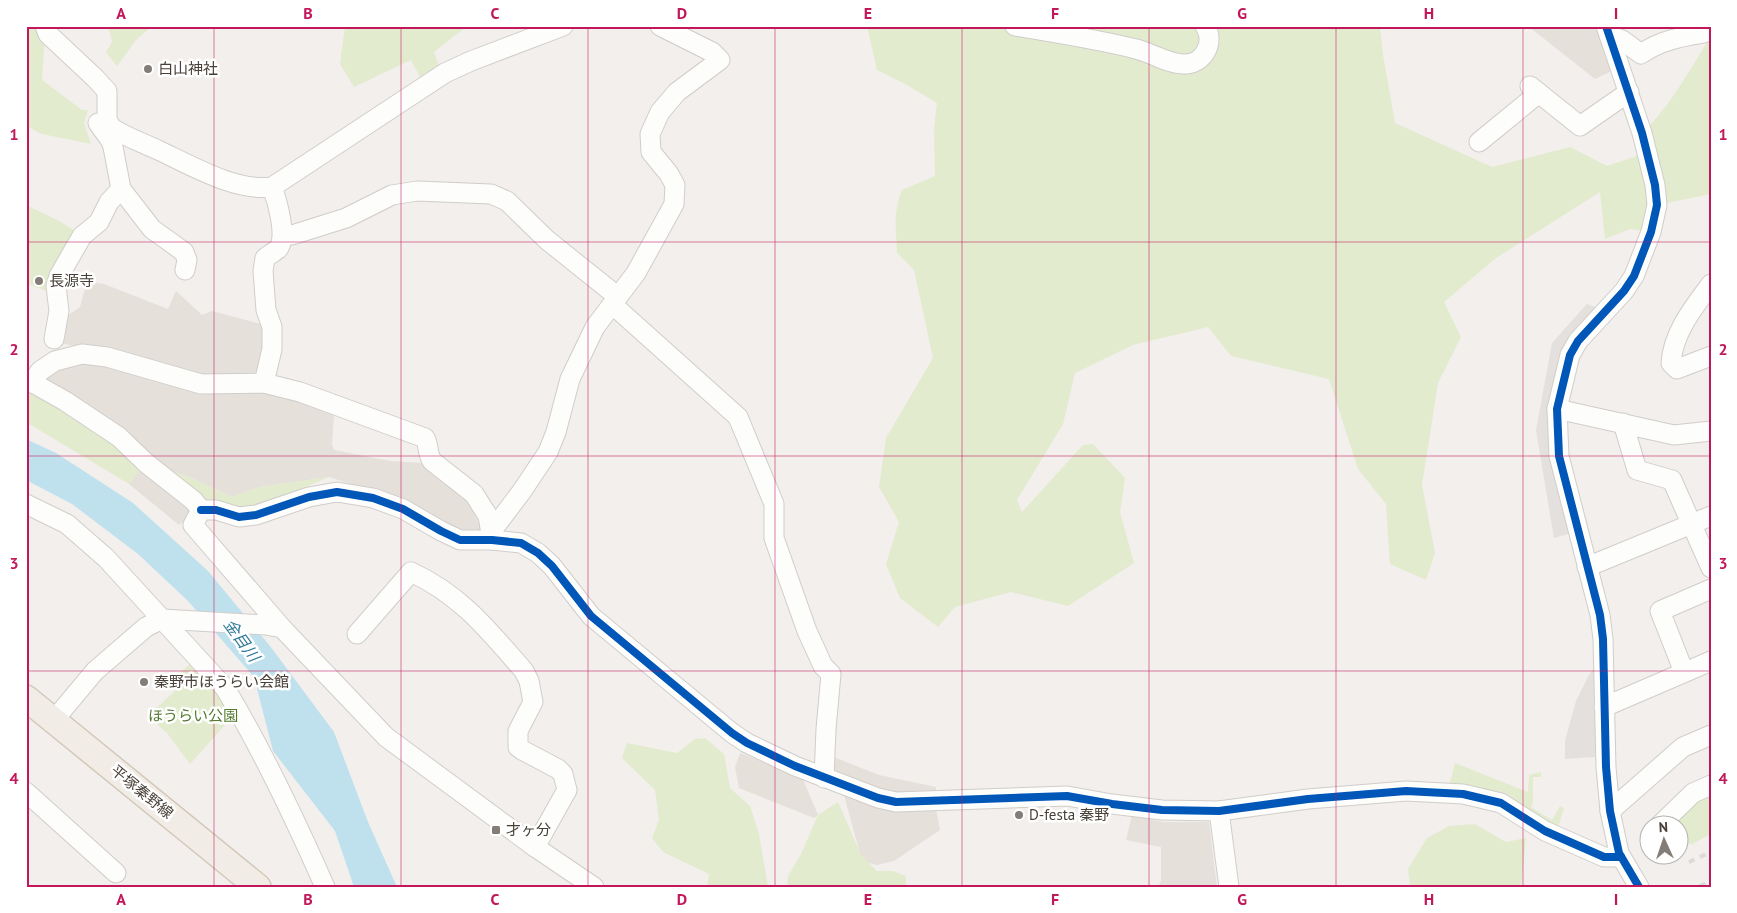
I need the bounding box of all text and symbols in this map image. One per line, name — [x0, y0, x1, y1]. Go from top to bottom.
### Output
text: A — [116, 3, 126, 23]
text: B — [303, 3, 313, 23]
text: C — [491, 3, 500, 23]
text: D — [677, 3, 687, 23]
text: E — [864, 3, 872, 23]
text: F — [1051, 3, 1059, 23]
text: G — [1237, 3, 1247, 23]
text: H — [1424, 3, 1434, 23]
text: I — [1614, 3, 1618, 23]
place label: 白山神社 — [158, 59, 218, 78]
marker: 白山神社 — [142, 63, 154, 75]
text: 1 — [9, 124, 19, 144]
text: 1 — [1718, 124, 1728, 144]
place label: 長源寺 — [49, 271, 94, 290]
marker: 長源寺 — [33, 275, 45, 287]
text: 2 — [9, 339, 19, 359]
text: 2 — [1718, 339, 1728, 359]
text: 3 — [9, 553, 19, 573]
text: 3 — [1718, 553, 1728, 573]
water label: 金目川 — [220, 615, 265, 667]
place label: 秦野市ほうらい会館 — [154, 672, 289, 691]
marker: 秦野市ほうらい会館 — [138, 676, 150, 688]
park label: ほうらい公園 — [148, 706, 238, 725]
street label: 平塚秦野線 — [107, 761, 177, 823]
text: 4 — [9, 768, 19, 788]
text: 4 — [1718, 768, 1728, 788]
place label: D-festa 秦野 — [1029, 805, 1109, 824]
marker: D-festa 秦野 — [1013, 809, 1025, 821]
north arrow — [1640, 816, 1690, 866]
text: N — [1658, 818, 1668, 836]
place label: 才ヶ分 — [506, 820, 551, 839]
marker: 才ヶ分 — [490, 824, 502, 836]
text: A — [116, 889, 126, 909]
text: B — [303, 889, 313, 909]
text: C — [491, 889, 500, 909]
text: D — [677, 889, 687, 909]
text: E — [864, 889, 872, 909]
text: F — [1051, 889, 1059, 909]
text: G — [1237, 889, 1247, 909]
text: H — [1424, 889, 1434, 909]
text: I — [1614, 889, 1618, 909]

